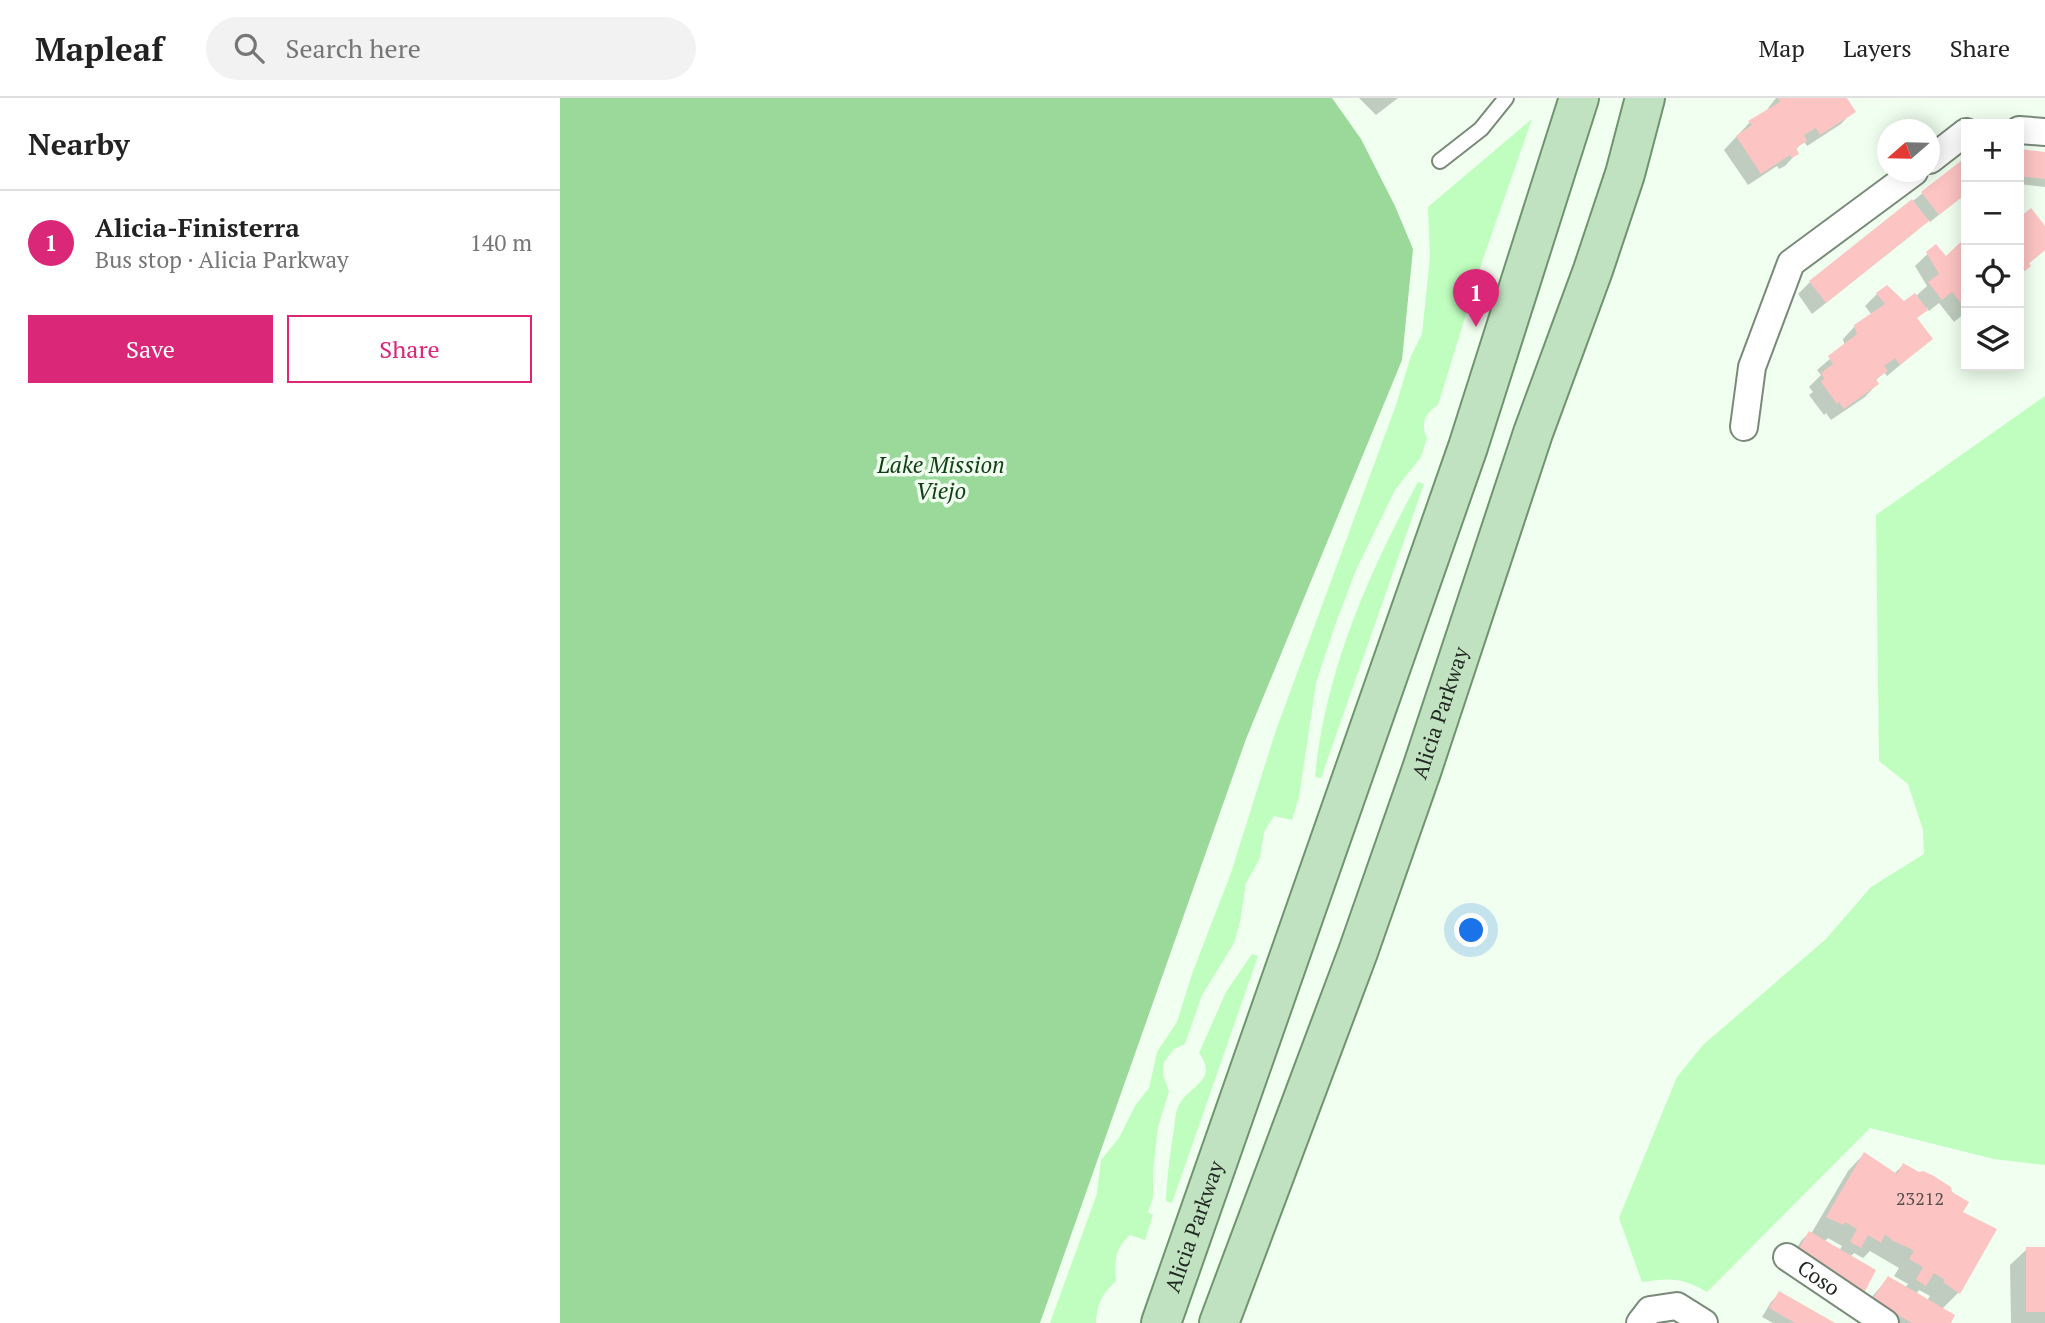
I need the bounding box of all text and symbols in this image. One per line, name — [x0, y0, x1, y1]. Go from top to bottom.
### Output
search box — [206, 17, 696, 80]
text: Mapleaf — [35, 27, 164, 70]
icon: search — [230, 29, 268, 67]
text: Search here — [286, 31, 421, 65]
text: Map — [1758, 32, 1805, 64]
text: Layers — [1843, 32, 1912, 64]
text: Share — [1950, 32, 2010, 64]
north arrow — [1877, 119, 1940, 182]
map controls — [1961, 119, 2024, 371]
button: + — [1961, 119, 2024, 182]
text: Nearby — [28, 124, 130, 164]
button: − — [1961, 182, 2024, 245]
text: Alicia-Finisterra — [95, 210, 300, 244]
text: 1 — [45, 227, 58, 258]
text: 140 m — [470, 227, 532, 258]
text: Bus stop · Alicia Parkway — [95, 244, 349, 275]
button: locate — [1961, 245, 2024, 308]
pin: 1 — [1453, 269, 1499, 327]
button: layers — [1961, 308, 2024, 371]
button: Save — [28, 315, 273, 383]
button: Share — [287, 315, 532, 383]
water label: Lake Mission Viejo — [876, 449, 1005, 506]
street label: Alicia Parkway — [1405, 643, 1475, 782]
your location — [1454, 913, 1488, 947]
street label: Alicia Parkway — [1158, 1157, 1230, 1296]
house number: 23212 — [1896, 1186, 1944, 1210]
street label: Coso — [1792, 1253, 1846, 1302]

